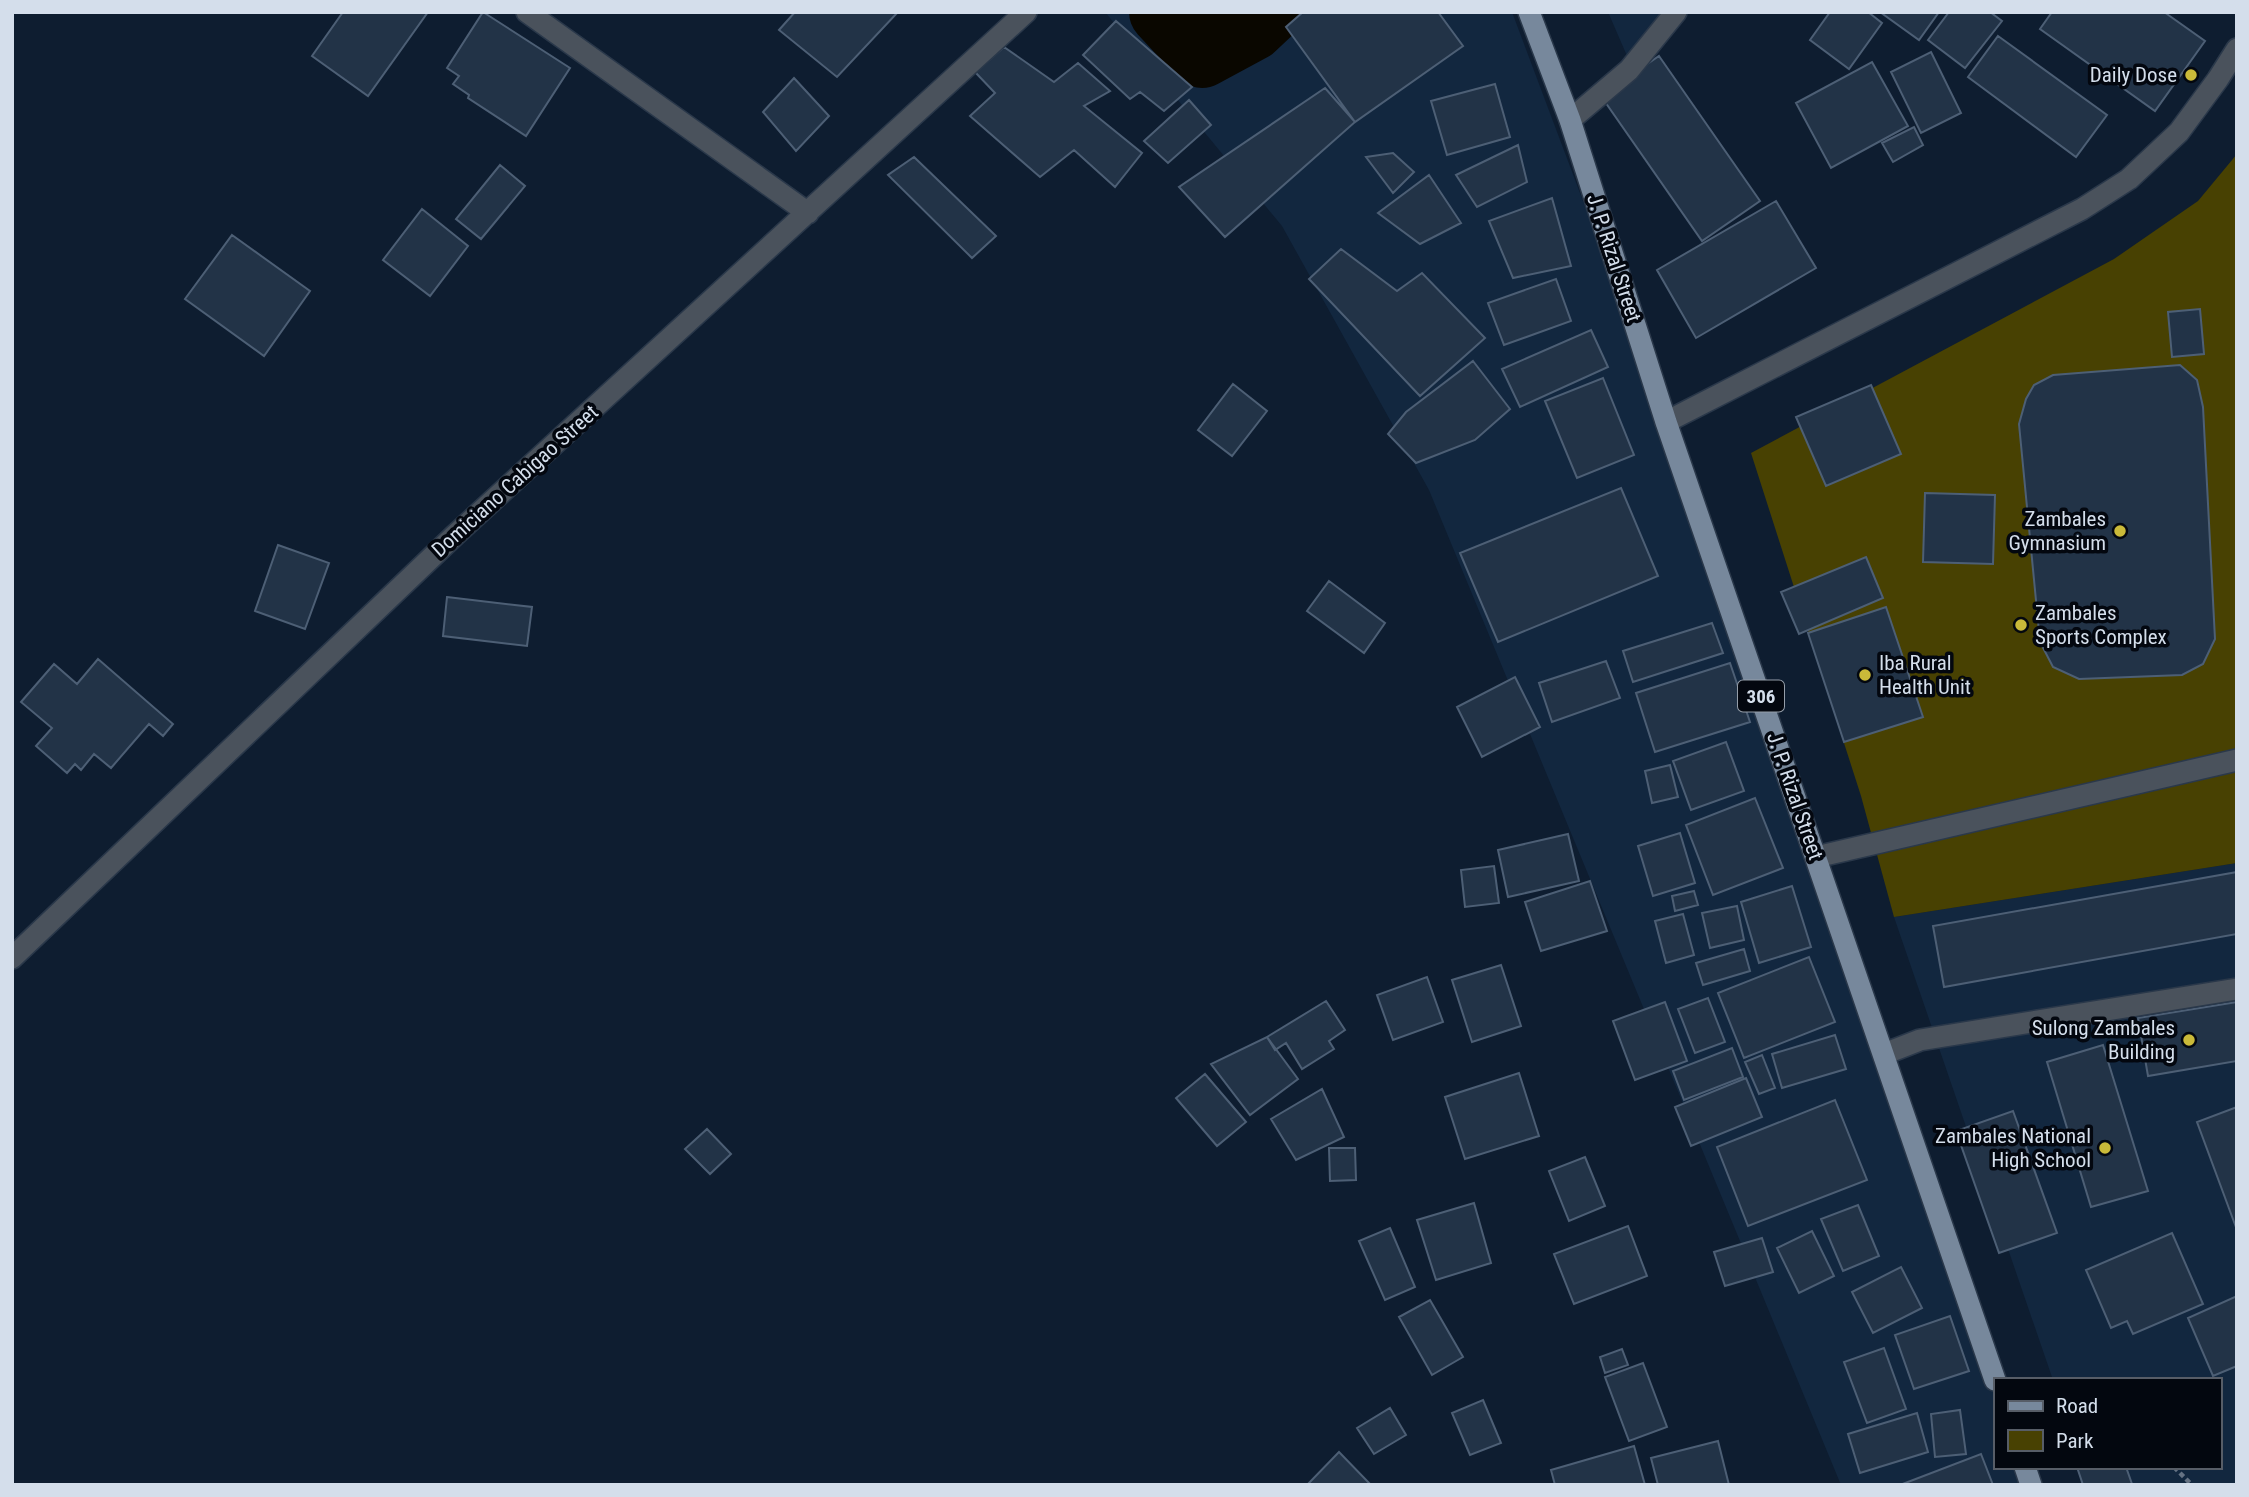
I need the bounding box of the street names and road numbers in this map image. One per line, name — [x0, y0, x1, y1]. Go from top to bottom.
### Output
street label: J. P. Rizal Street — [1582, 191, 1646, 325]
street label: Domiciano Cabigao Street — [427, 400, 603, 562]
road number: 306 — [1738, 680, 1784, 712]
street label: J. P. Rizal Street — [1762, 729, 1828, 863]

